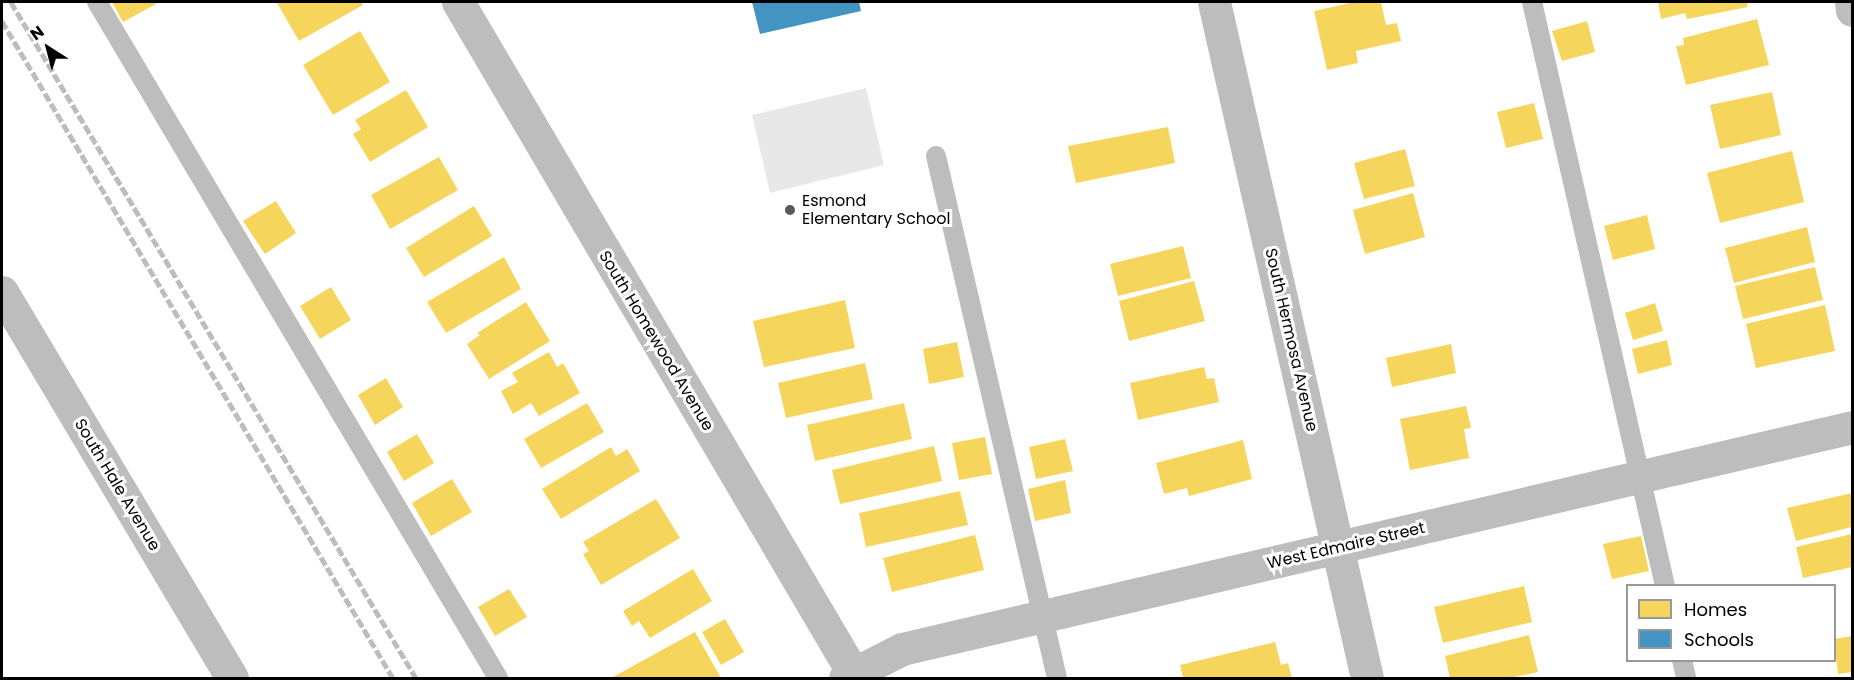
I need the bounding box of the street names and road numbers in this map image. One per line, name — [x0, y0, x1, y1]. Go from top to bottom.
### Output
street label: South Homewood Avenue — [595, 247, 717, 435]
street label: South Hermosa Avenue — [1261, 247, 1321, 433]
street label: South Hale Avenue — [70, 416, 164, 554]
street label: West Edmaire Street — [1265, 519, 1427, 573]

